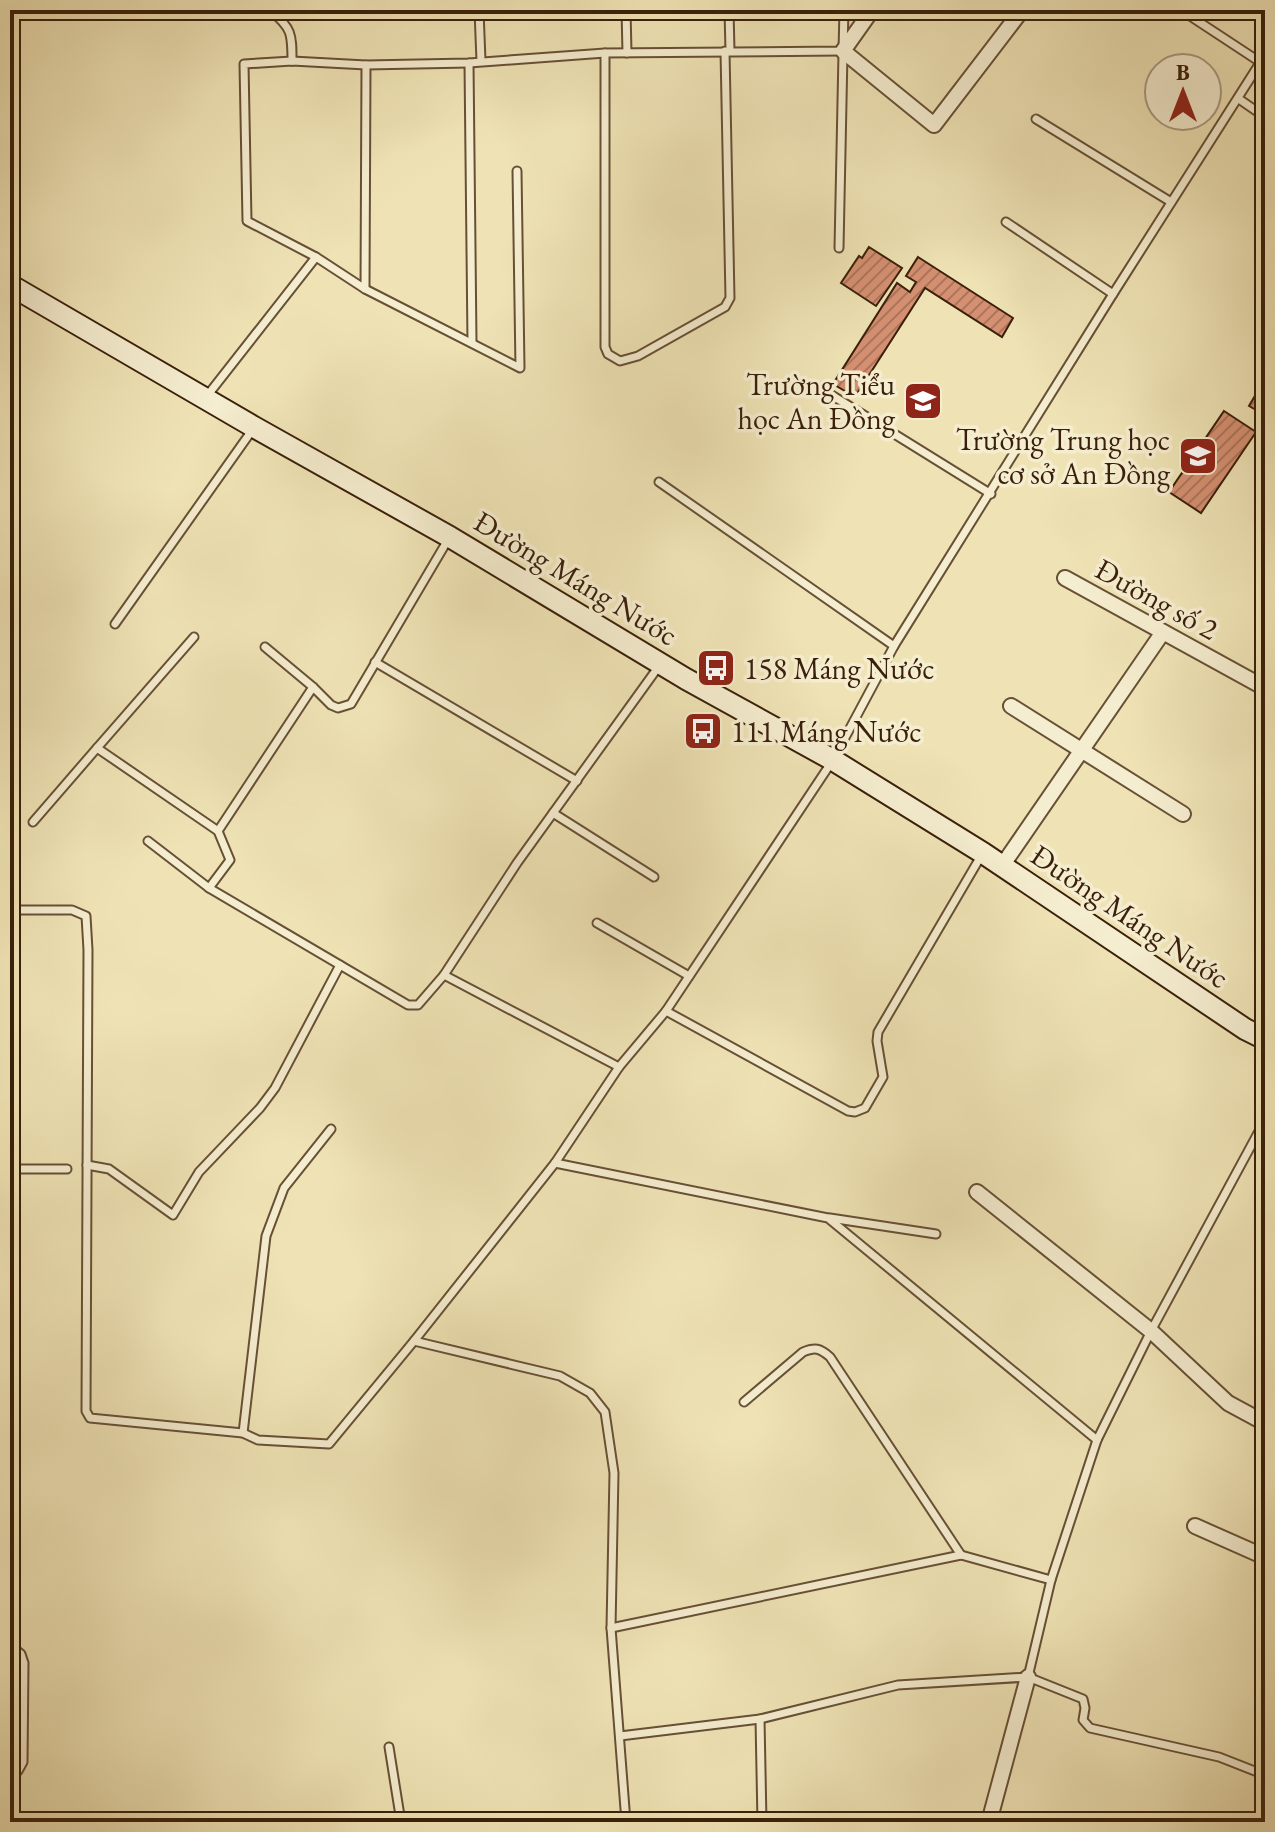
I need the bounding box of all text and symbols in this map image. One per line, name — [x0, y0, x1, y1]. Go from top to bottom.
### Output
north arrow — [1143, 52, 1223, 132]
text: B — [1176, 58, 1190, 87]
place label: Trường Tiểu học An Đồng — [738, 365, 896, 438]
school or university icon: Trường Tiểu học An Đồng — [902, 380, 944, 422]
place label: Trường Trung học cơ sở An Đồng — [956, 420, 1171, 493]
school or university icon: Trường Trung học cơ sở An Đồng — [1177, 435, 1219, 477]
street label: Đường Máng Nước — [467, 502, 685, 654]
street label: Đường số 2 — [1089, 549, 1226, 649]
bus stop icon: 158 Máng Nước — [695, 647, 737, 689]
place label: 158 Máng Nước — [744, 649, 934, 688]
bus stop icon: 111 Máng Nước — [682, 710, 724, 752]
place label: 111 Máng Nước — [731, 712, 921, 751]
street label: Đường Máng Nước — [1023, 835, 1237, 997]

